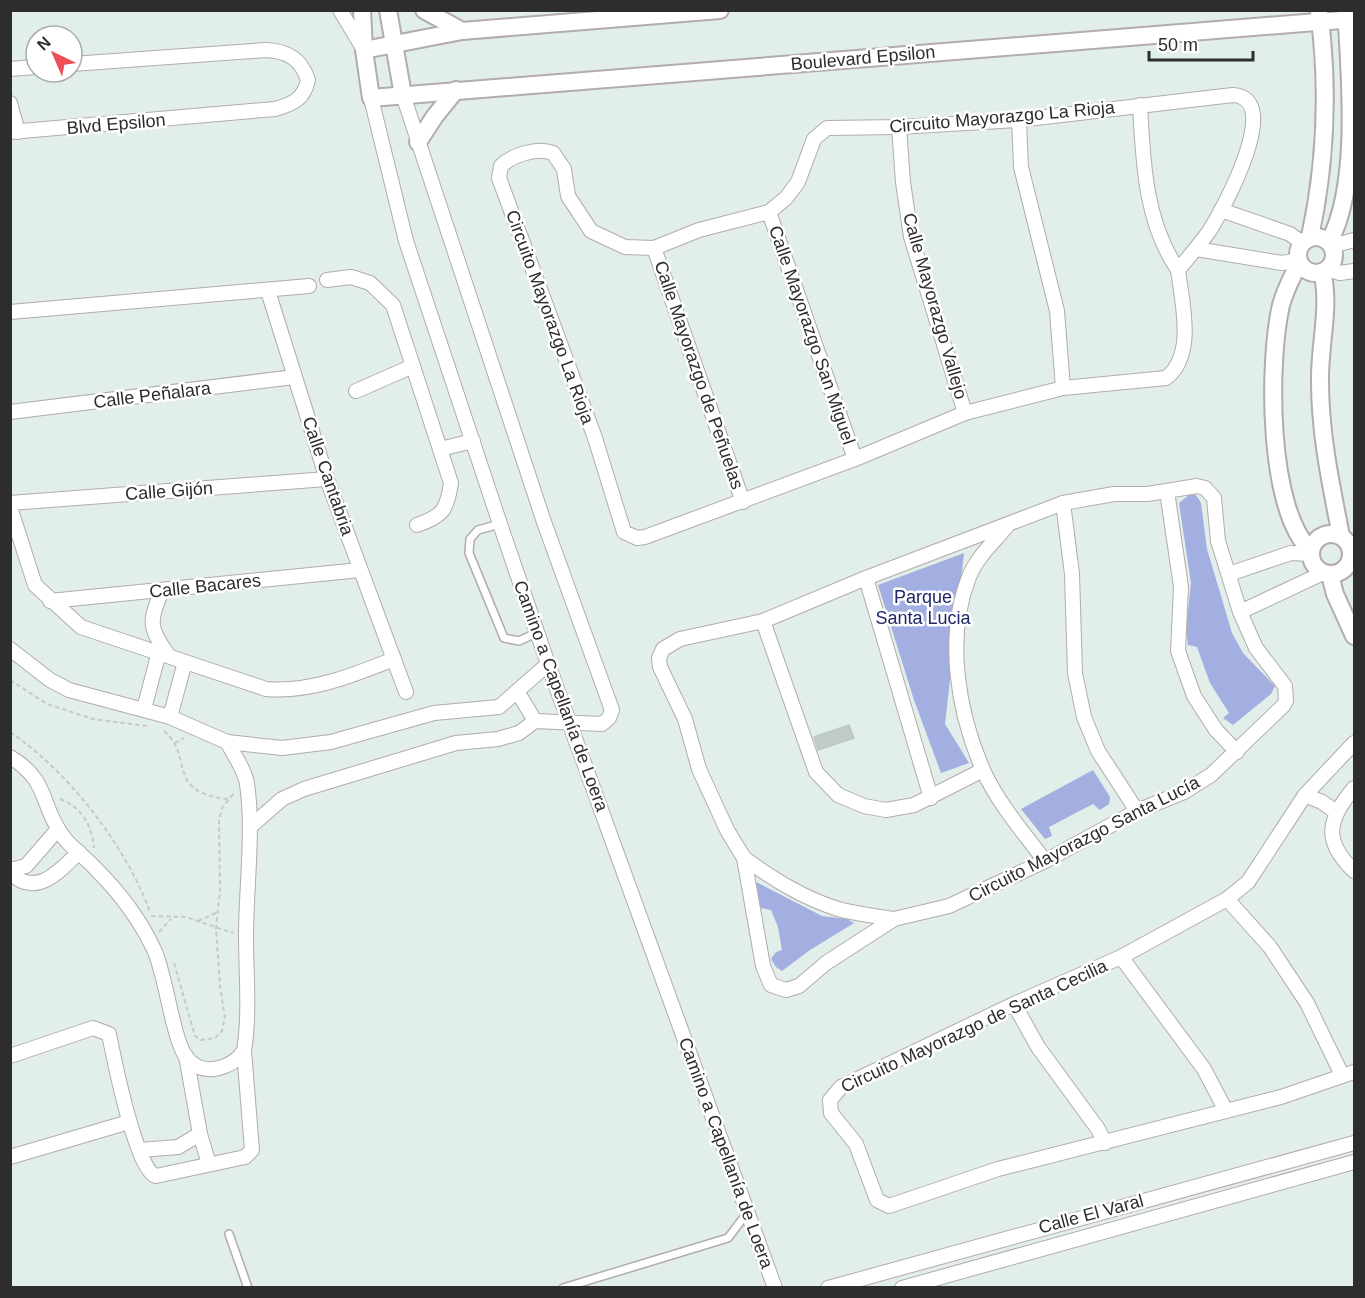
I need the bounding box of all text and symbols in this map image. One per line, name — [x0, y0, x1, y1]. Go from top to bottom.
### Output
north arrow — [24, 24, 84, 84]
scale bar — [1149, 24, 1252, 62]
text: N — [34, 33, 54, 54]
text: 50 m — [1158, 35, 1198, 55]
street label: Boulevard Epsilon — [790, 42, 936, 74]
street label: Circuito Mayorazgo La Rioja — [889, 97, 1116, 137]
street label: Blvd Epsilon — [66, 110, 166, 138]
street label: Circuito Mayorazgo La Rioja — [502, 207, 598, 428]
street label: Calle Mayorazgo Vallejo — [899, 211, 971, 401]
street label: Calle Mayorazgo San Miguel — [765, 223, 859, 447]
street label: Calle Mayorazgo de Peñuelas — [650, 258, 748, 492]
street label: Calle Peñalara — [92, 378, 213, 412]
street label: Calle Cantabria — [298, 414, 358, 539]
street label: Calle Gijón — [124, 478, 214, 504]
street label: Calle Bacares — [148, 570, 262, 602]
street label: Camino a Capellanía de Loera — [510, 578, 612, 815]
park label: Parque Santa Lucia — [875, 587, 972, 628]
street label: Circuito Mayorazgo Santa Lucía — [965, 772, 1204, 906]
street label: Circuito Mayorazgo de Santa Cecilia — [838, 955, 1111, 1097]
street label: Camino a Capellanía de Loera — [675, 1035, 777, 1272]
street label: Calle El Varal — [1036, 1190, 1146, 1238]

